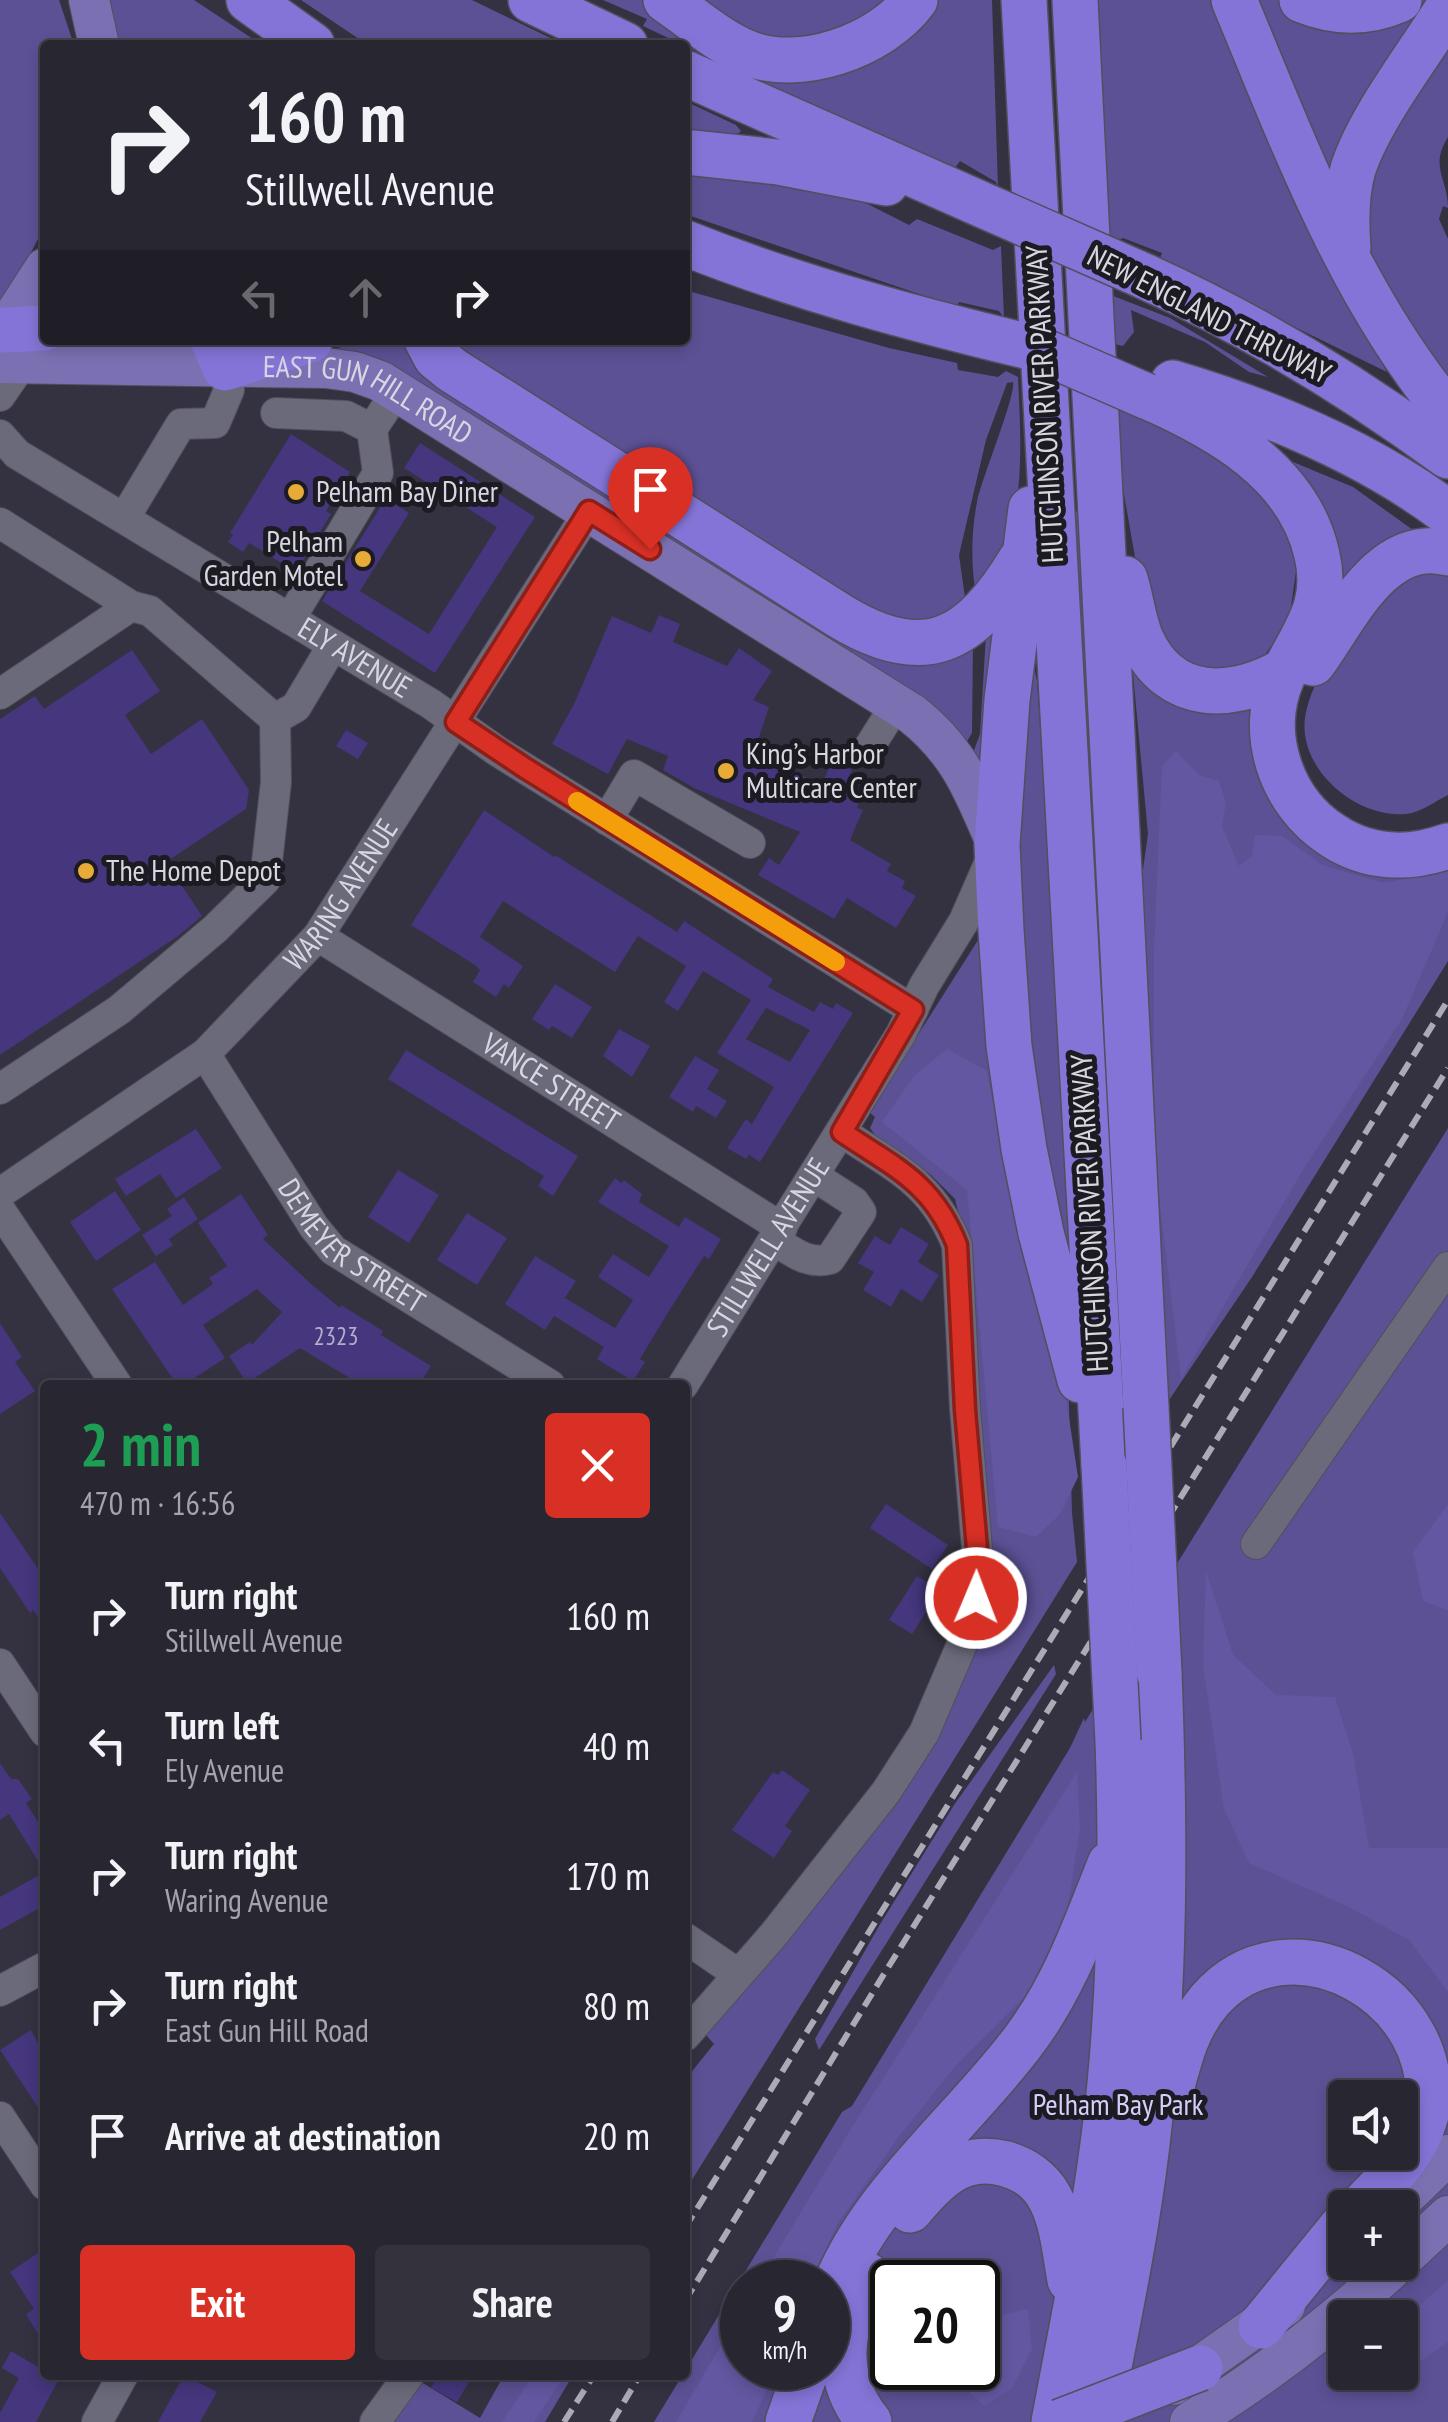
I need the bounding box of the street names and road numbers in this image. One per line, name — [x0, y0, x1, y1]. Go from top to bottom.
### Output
street label: NEW ENGLAND THRUWAY — [1081, 235, 1338, 392]
street label: HUTCHINSON RIVER PARKWAY — [1016, 244, 1071, 564]
street label: EAST GUN HILL ROAD — [263, 346, 480, 452]
street label: ELY AVENUE — [292, 607, 419, 706]
street label: WARING AVENUE — [274, 811, 406, 978]
street label: VANCE STREET — [474, 1023, 628, 1139]
street label: HUTCHINSON RIVER PARKWAY — [1061, 1053, 1116, 1373]
street label: STILLWELL AVENUE — [697, 1150, 837, 1343]
street label: DEMEYER STREET — [270, 1171, 433, 1321]

